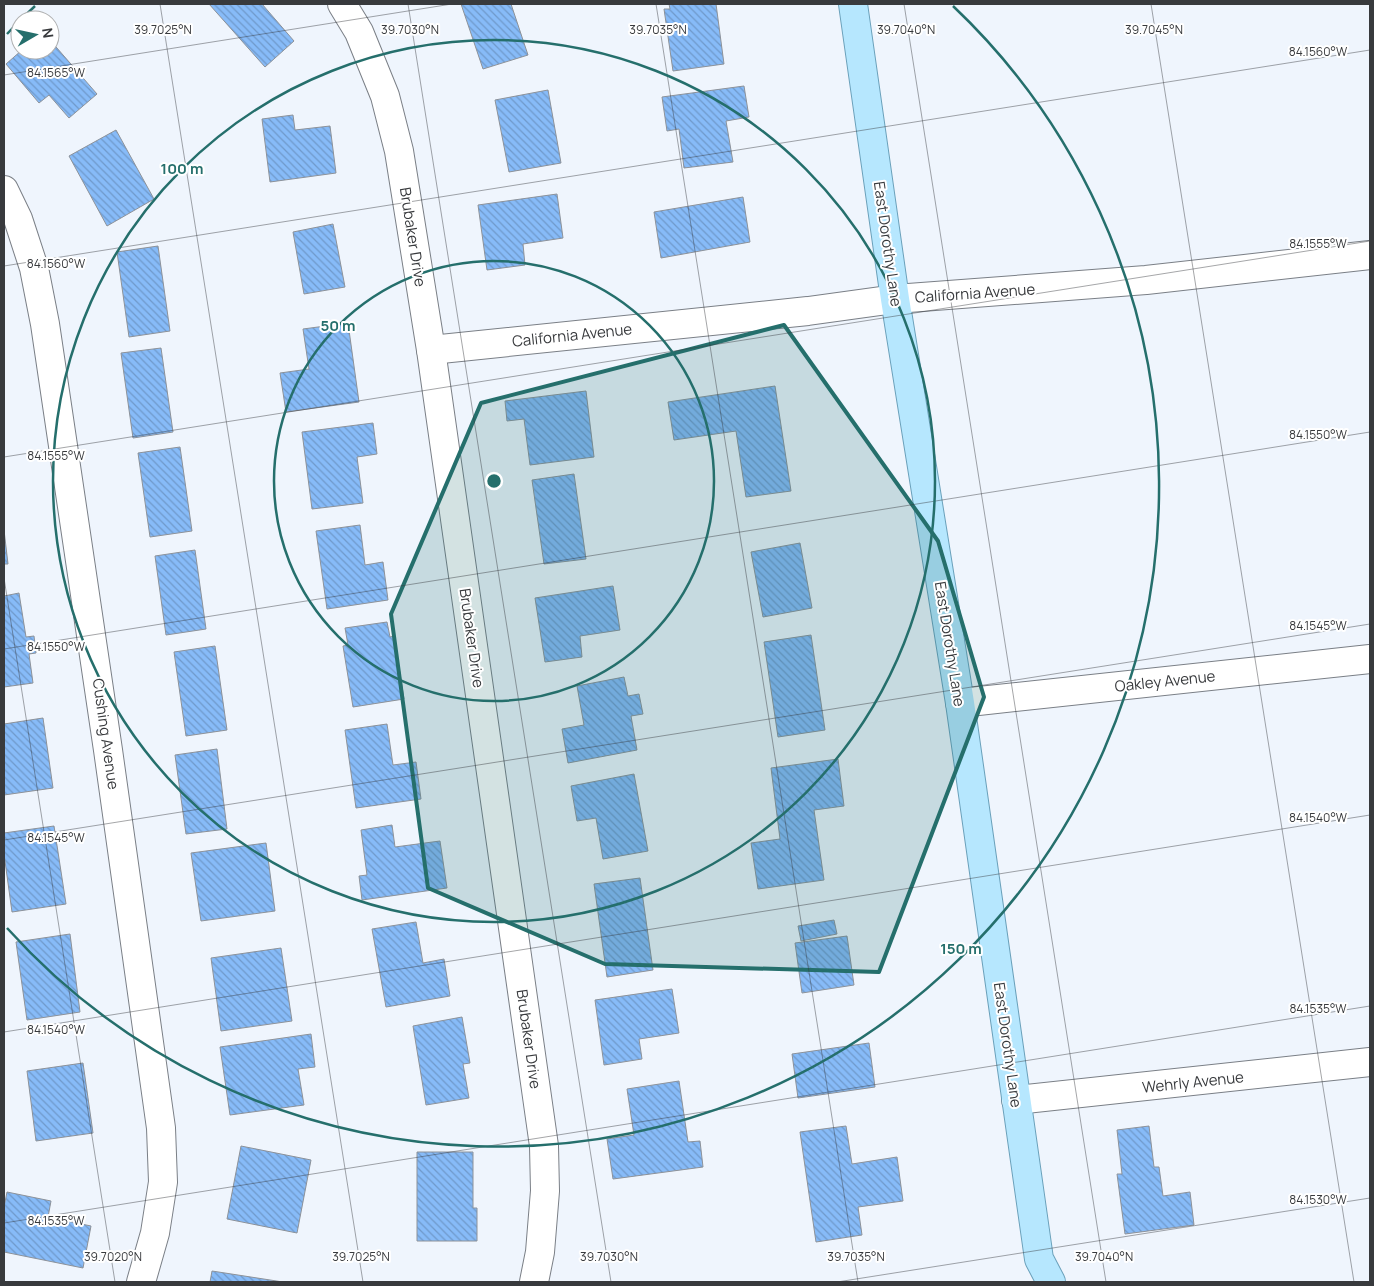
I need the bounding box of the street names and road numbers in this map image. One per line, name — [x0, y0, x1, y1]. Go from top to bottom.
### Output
street label: East Dorothy Lane — [869, 180, 907, 308]
street label: Brubaker Drive — [395, 186, 431, 288]
street label: California Avenue — [914, 278, 1036, 308]
street label: California Avenue — [511, 318, 633, 352]
street label: East Dorothy Lane — [930, 580, 970, 708]
street label: Brubaker Drive — [455, 587, 489, 689]
street label: Oakley Avenue — [1114, 665, 1217, 697]
street label: Cushing Avenue — [88, 677, 124, 791]
street label: East Dorothy Lane — [989, 981, 1027, 1109]
street label: Brubaker Drive — [512, 988, 546, 1090]
street label: Wehrly Avenue — [1141, 1066, 1245, 1098]

